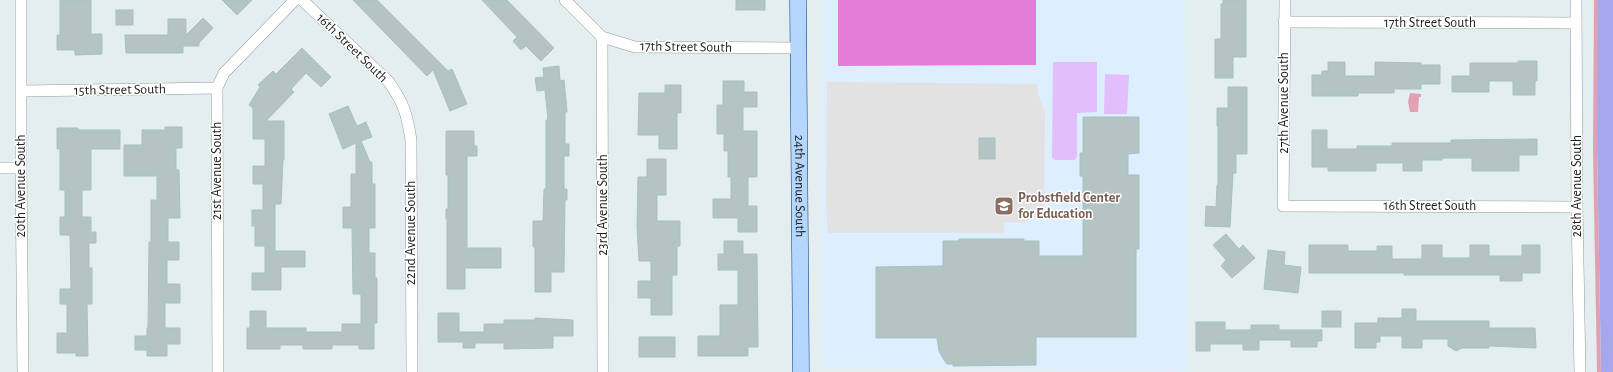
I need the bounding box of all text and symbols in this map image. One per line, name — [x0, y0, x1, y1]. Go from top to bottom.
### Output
street label: 16th Street South — [314, 11, 390, 85]
street label: 17th Street South — [1384, 16, 1476, 30]
street label: 17th Street South — [640, 39, 732, 55]
street label: 27th Avenue South — [1277, 52, 1291, 154]
street label: 15th Street South — [74, 82, 166, 98]
street label: 21st Avenue South — [210, 122, 224, 220]
street label: 20th Avenue South — [14, 134, 28, 238]
street label: 24th Avenue South — [792, 135, 807, 237]
street label: 28th Avenue South — [1570, 135, 1584, 237]
street label: 23rd Avenue South — [596, 154, 610, 256]
street label: 22nd Avenue South — [404, 181, 418, 285]
place label: Probstfield Center for Education — [1018, 191, 1120, 221]
school or university icon: Probstfield Center for Education — [993, 195, 1015, 217]
street label: 16th Street South — [1384, 199, 1476, 213]

